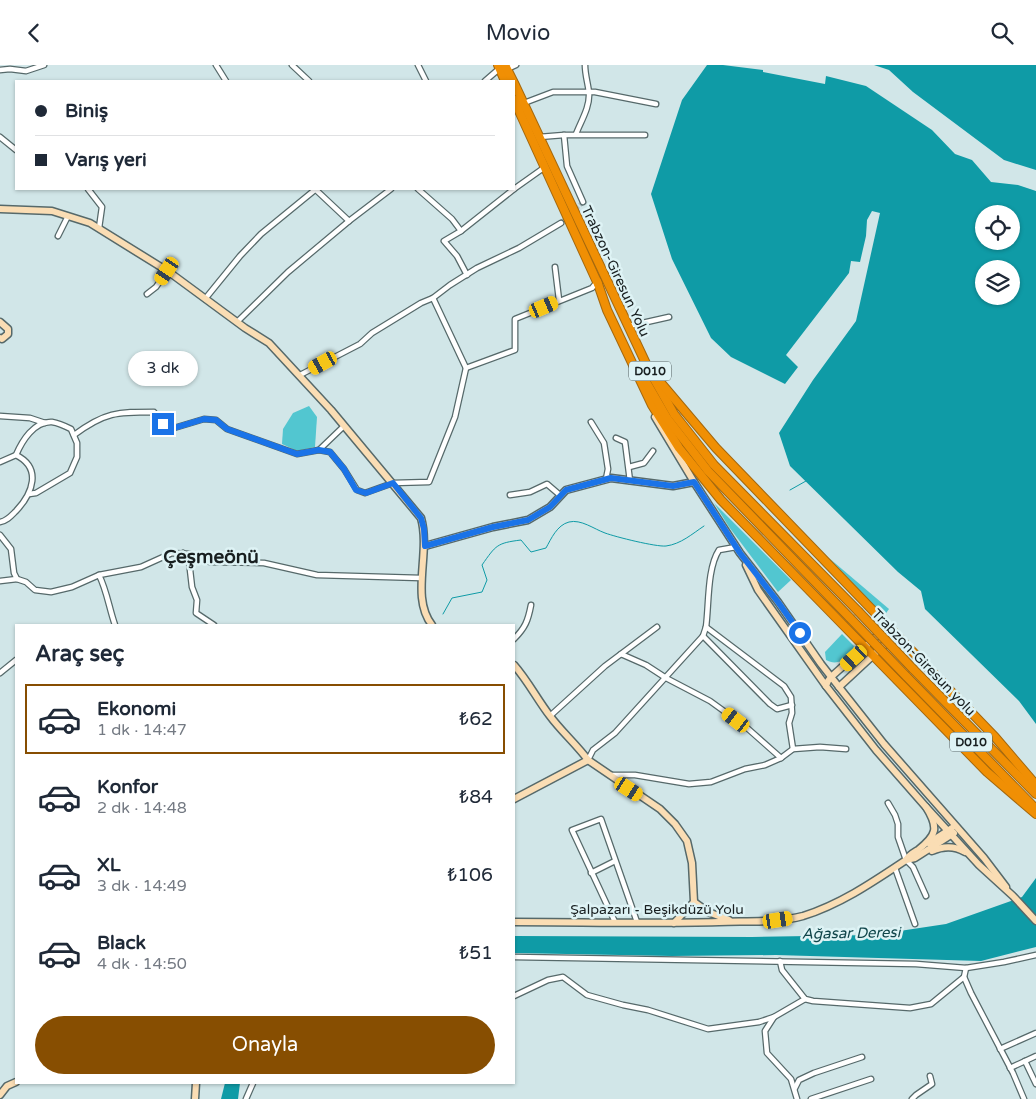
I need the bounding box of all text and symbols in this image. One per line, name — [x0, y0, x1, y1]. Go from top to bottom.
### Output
icon: back — [20, 19, 48, 47]
icon: search — [988, 19, 1016, 47]
text: Movio — [486, 20, 550, 46]
text: Biniş — [65, 100, 108, 122]
text: Varış yeri — [65, 149, 147, 171]
street label: Trabzon-Giresun Yolu — [578, 203, 653, 339]
map controls — [975, 205, 1020, 305]
button: locate — [975, 205, 1020, 250]
car — [152, 254, 181, 288]
button: layers — [975, 260, 1020, 305]
car — [527, 294, 560, 320]
car — [306, 349, 339, 377]
callout: 3 dk — [128, 351, 198, 387]
text: 3 dk — [146, 358, 180, 378]
road number: D010 — [629, 361, 671, 381]
route end — [152, 413, 174, 435]
district label: Çeşmeönü — [163, 546, 259, 569]
street label: Trabzon-Giresun yolu — [868, 605, 979, 719]
route start — [789, 622, 811, 644]
text: Araç seç — [35, 641, 124, 667]
car — [837, 642, 870, 674]
icon: car — [37, 697, 82, 742]
text: Ekonomi — [97, 698, 176, 720]
car — [719, 705, 752, 735]
text: ₺62 — [459, 708, 493, 730]
text: 1 dk · 14:47 — [97, 720, 187, 740]
road number: D010 — [950, 733, 992, 751]
icon: car — [37, 775, 82, 820]
car — [612, 775, 645, 803]
text: Konfor — [97, 776, 158, 798]
text: ₺84 — [459, 786, 493, 808]
text: 2 dk · 14:48 — [97, 798, 187, 818]
icon: car — [37, 853, 82, 898]
text: XL — [97, 854, 121, 876]
text: ₺106 — [447, 864, 493, 886]
text: 3 dk · 14:49 — [97, 876, 187, 896]
street label: Şalpazarı - Beşikdüzü Yolu — [570, 901, 744, 918]
car — [762, 910, 793, 930]
water label: Ağasar Deresi — [802, 923, 903, 943]
icon: car — [37, 931, 82, 976]
text: Black — [97, 932, 146, 954]
text: ₺51 — [459, 942, 493, 964]
text: 4 dk · 14:50 — [97, 954, 187, 974]
button: Onayla — [35, 1016, 495, 1074]

